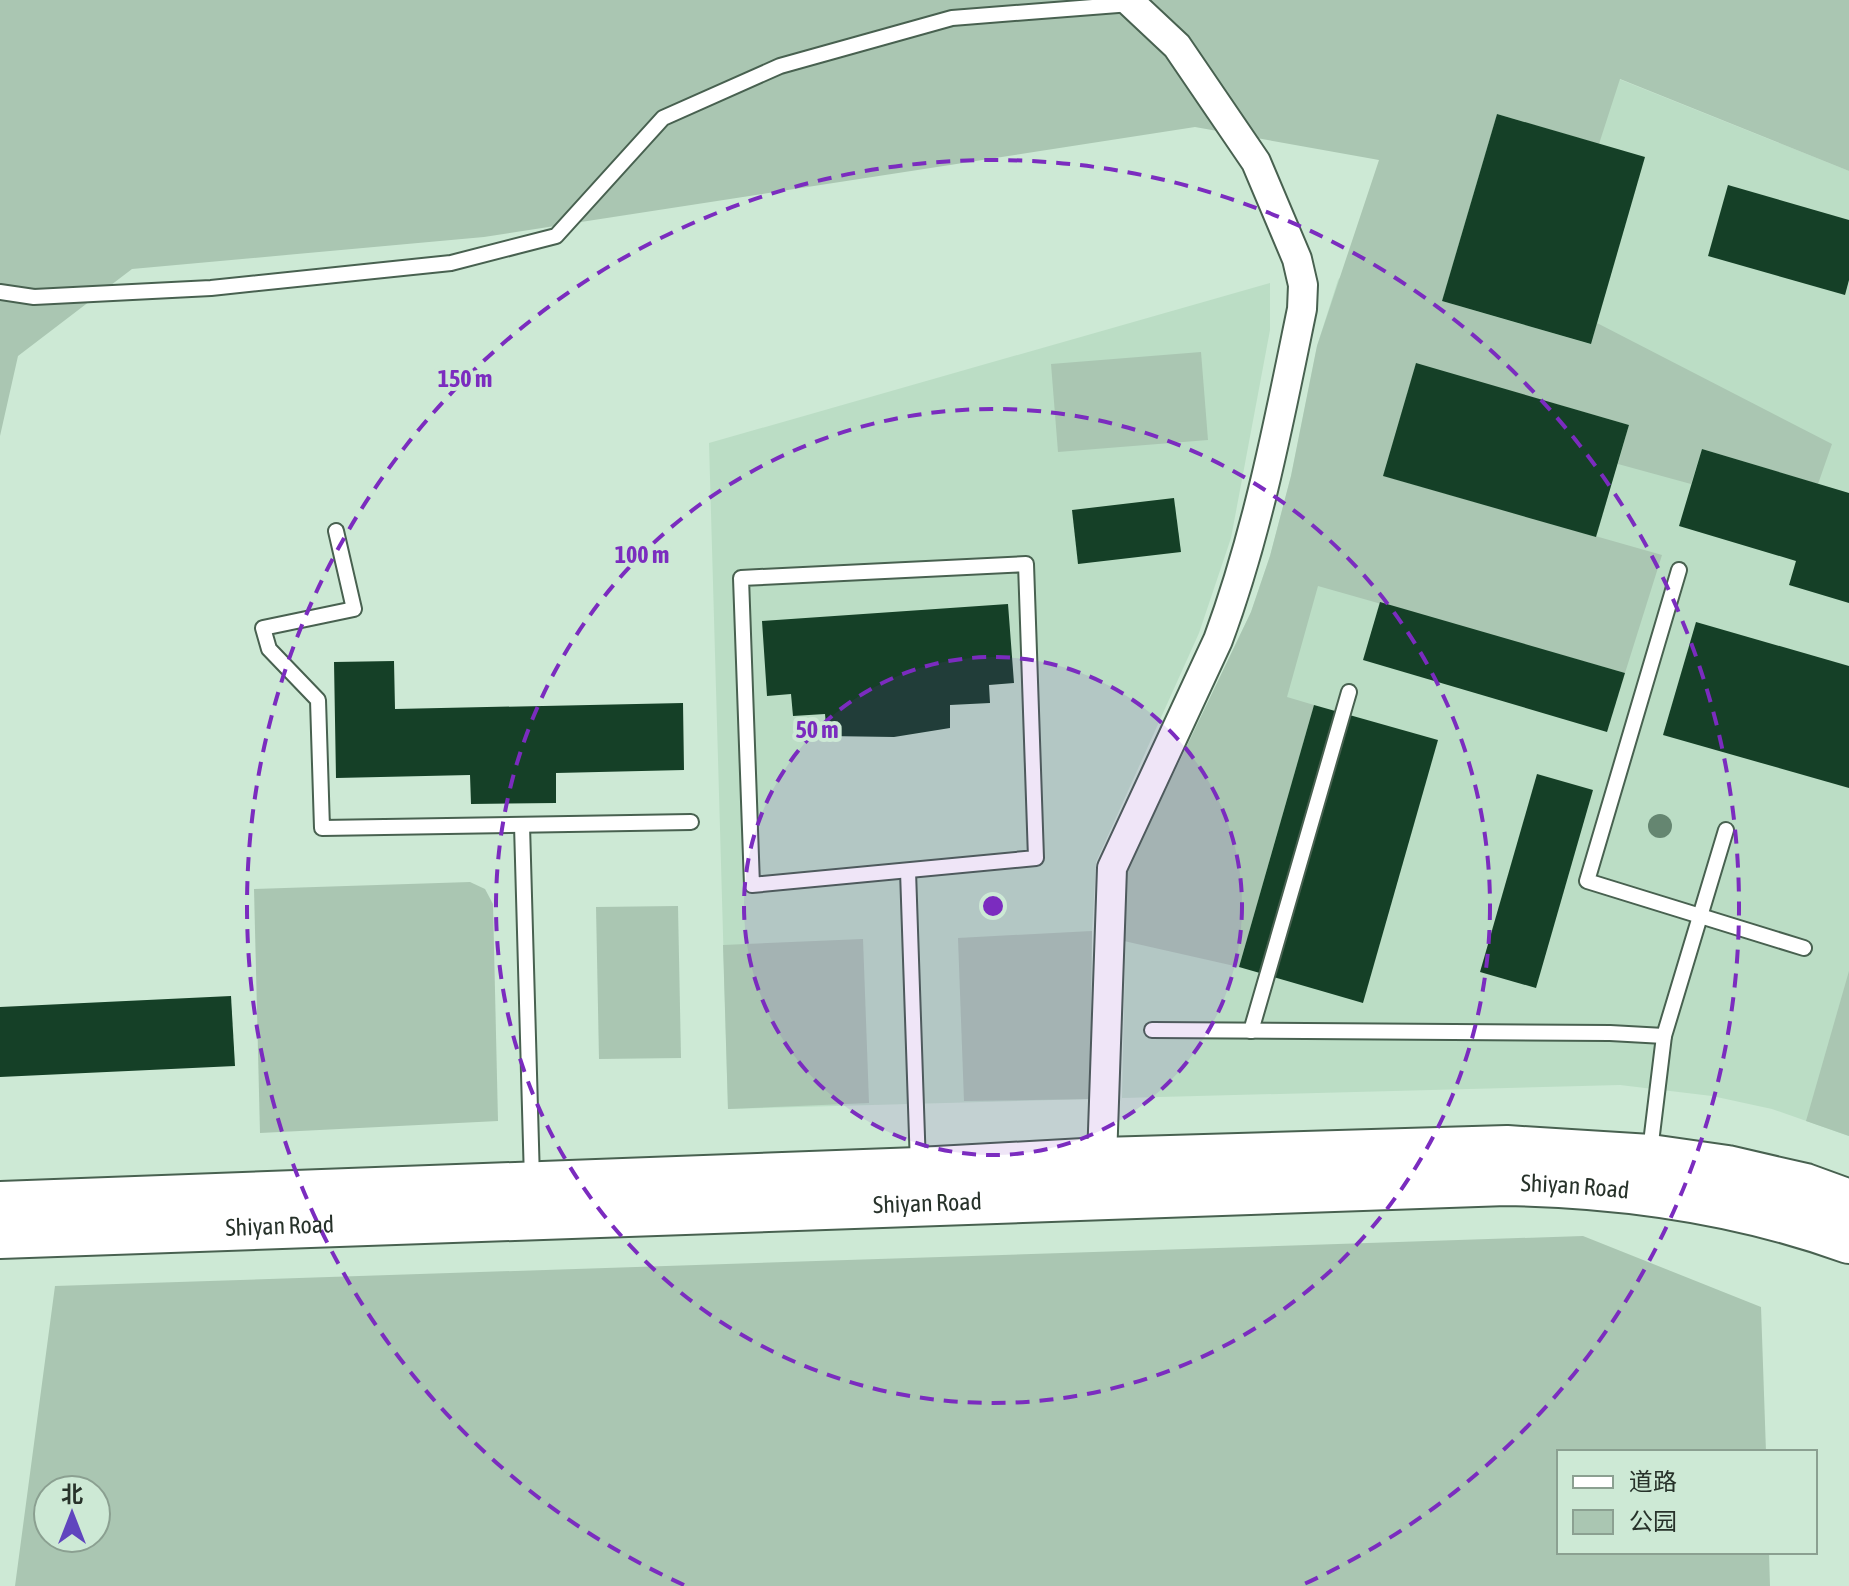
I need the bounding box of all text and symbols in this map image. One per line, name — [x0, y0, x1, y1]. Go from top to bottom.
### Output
text: 150 m — [438, 365, 492, 392]
text: 100 m — [615, 541, 669, 568]
text: 50 m — [795, 716, 839, 743]
centre of rings — [979, 892, 1007, 920]
street label: Shiyan Road — [1520, 1169, 1631, 1204]
street label: Shiyan Road — [873, 1187, 982, 1218]
street label: Shiyan Road — [225, 1210, 335, 1241]
legend — [1557, 1450, 1817, 1554]
text: 道路 — [1629, 1468, 1677, 1495]
north arrow — [32, 1474, 112, 1554]
text: 北 — [61, 1481, 83, 1507]
text: 公园 — [1629, 1508, 1677, 1535]

